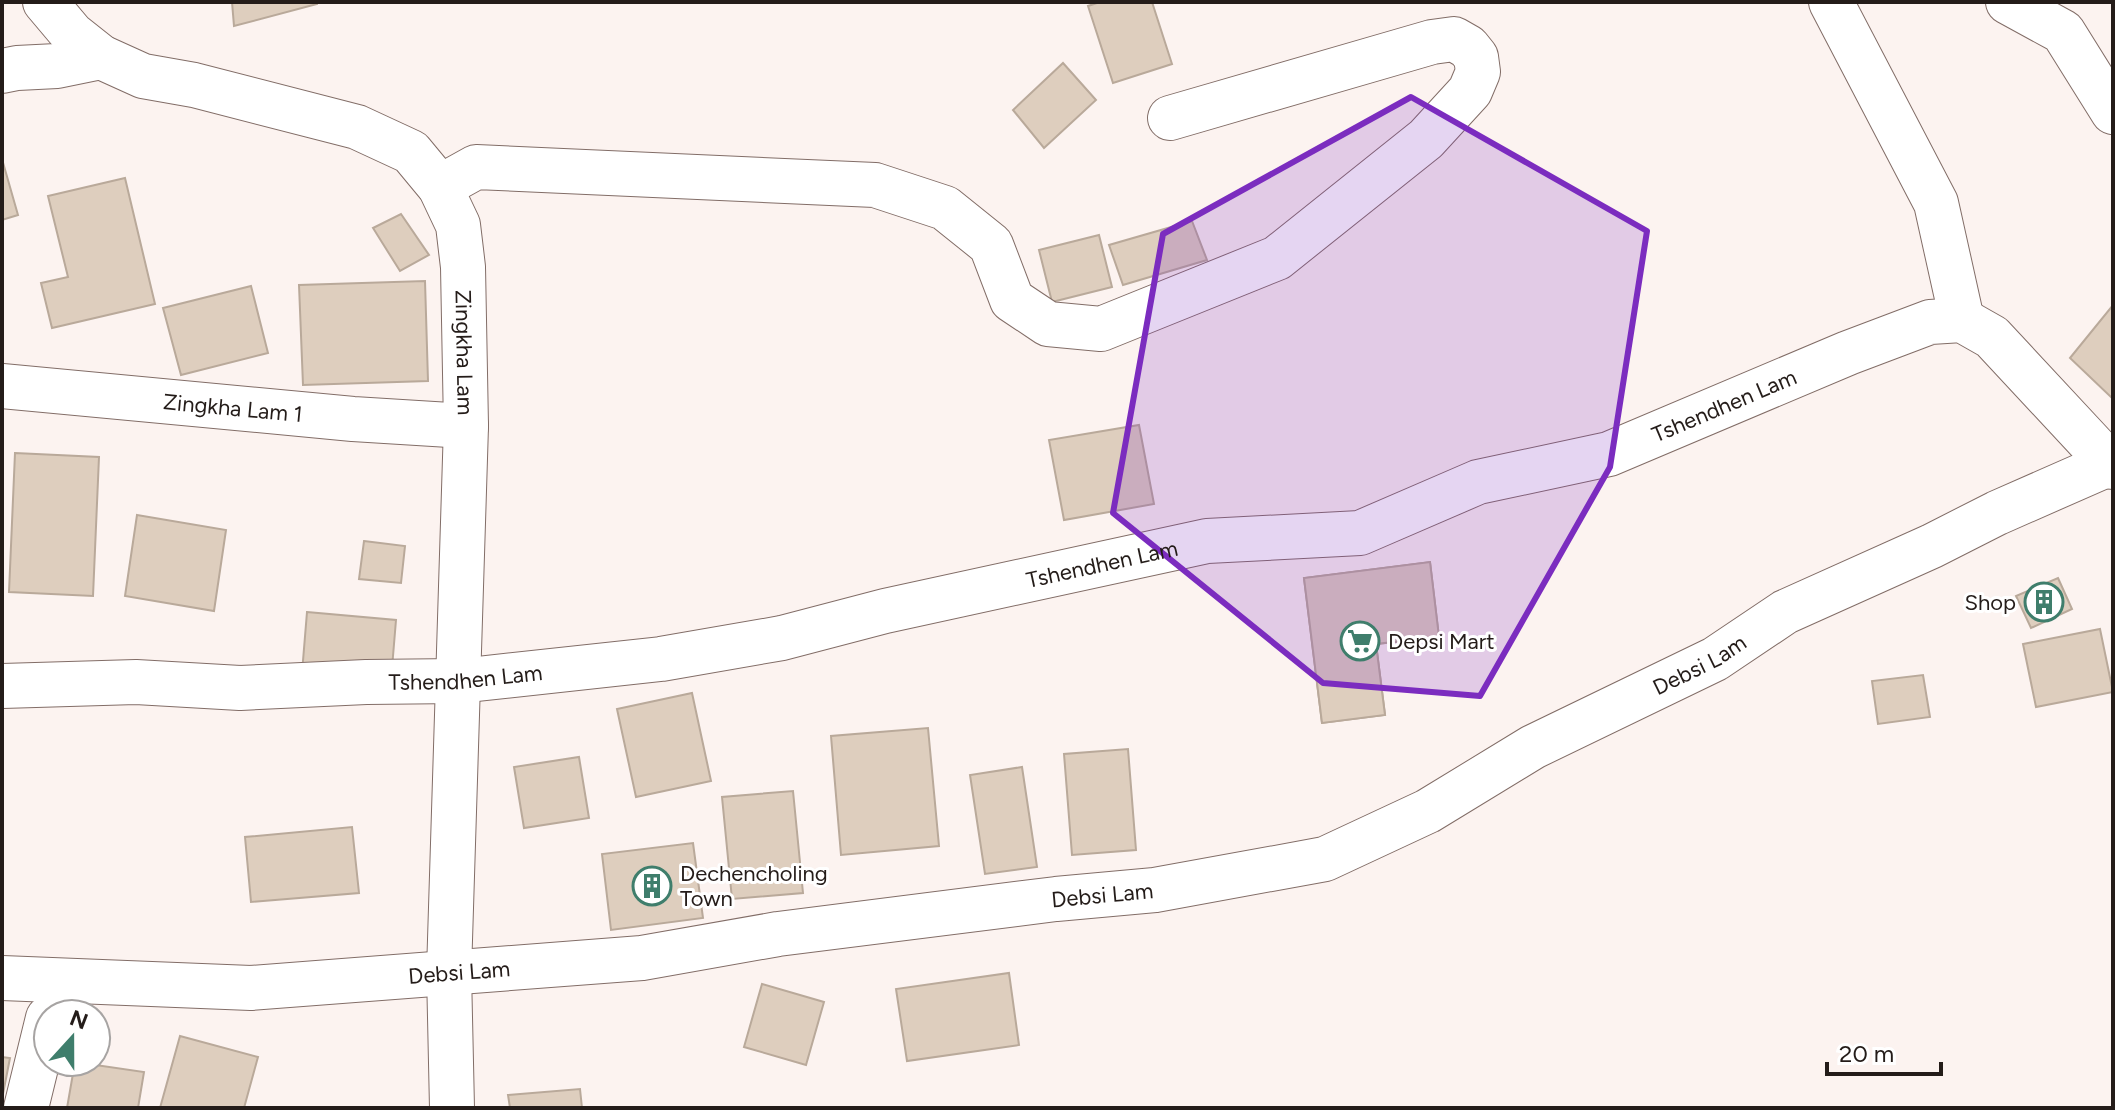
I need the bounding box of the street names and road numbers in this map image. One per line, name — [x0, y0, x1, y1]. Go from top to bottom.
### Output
street label: Zingkha Lam — [450, 290, 479, 416]
street label: Tshendhen Lam — [1648, 363, 1800, 448]
street label: Zingkha Lam 1 — [162, 388, 304, 428]
street label: Tshendhen Lam — [1024, 534, 1180, 593]
street label: Debsi Lam — [1648, 629, 1751, 701]
street label: Tshendhen Lam — [388, 659, 544, 695]
street label: Debsi Lam — [1050, 877, 1154, 913]
street label: Debsi Lam — [407, 955, 511, 989]

